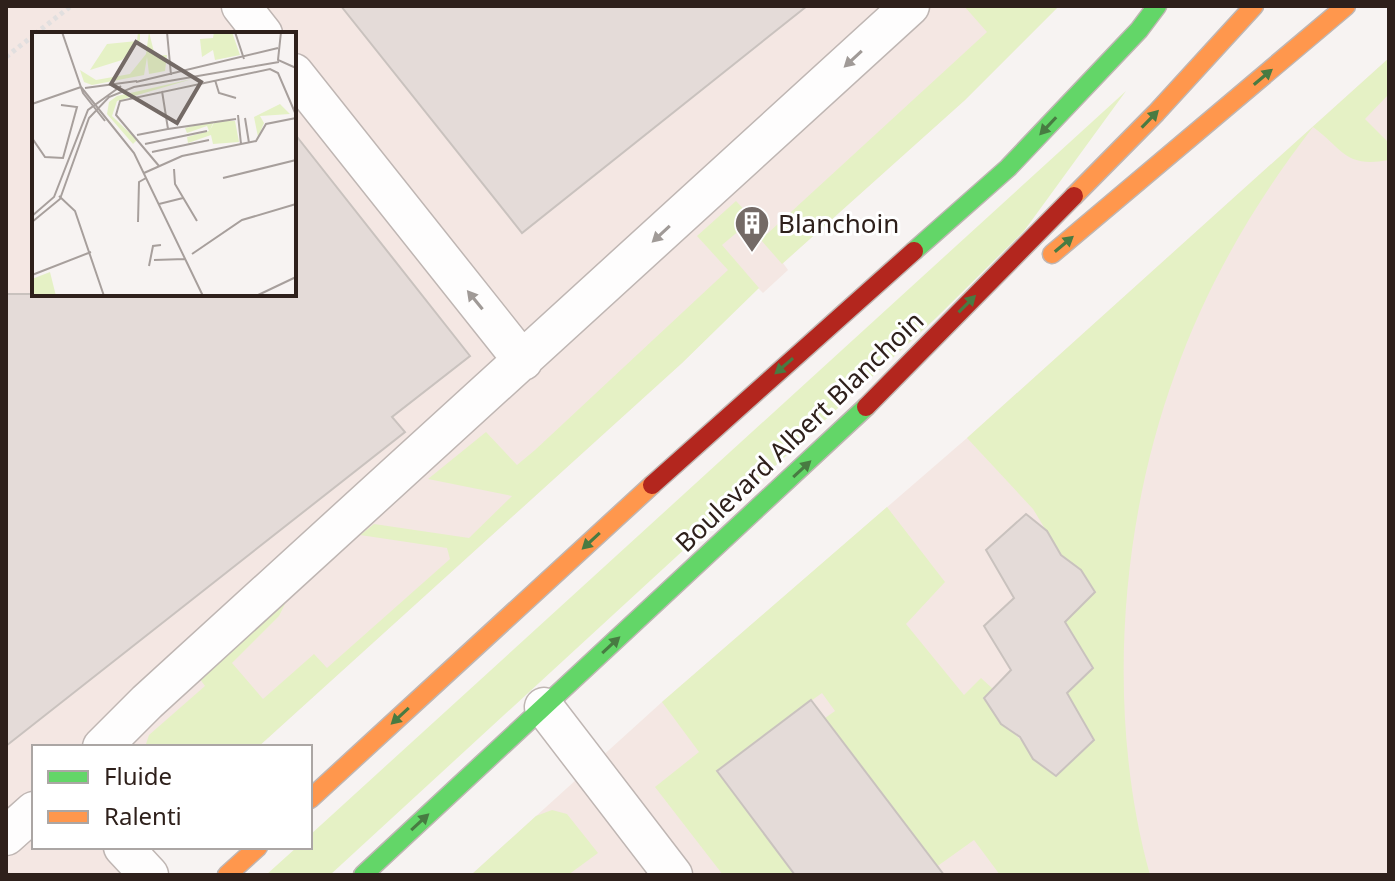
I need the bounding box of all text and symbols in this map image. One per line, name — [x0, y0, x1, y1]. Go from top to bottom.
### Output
inset map — [32, 32, 296, 296]
one-way arrow — [844, 49, 863, 67]
one-way arrow — [1253, 68, 1272, 86]
one-way arrow — [1140, 110, 1159, 129]
one-way arrow — [1039, 116, 1058, 135]
building icon: Blanchoin — [733, 204, 771, 254]
place label: Blanchoin — [778, 205, 899, 241]
one-way arrow — [652, 225, 671, 243]
one-way arrow — [1054, 236, 1074, 253]
one-way arrow — [467, 290, 484, 310]
one-way arrow — [957, 295, 976, 314]
street label: Boulevard Albert Blanchoin — [667, 303, 931, 559]
one-way arrow — [774, 356, 793, 374]
one-way arrow — [792, 460, 811, 478]
one-way arrow — [582, 531, 601, 549]
one-way arrow — [601, 637, 620, 655]
one-way arrow — [391, 707, 410, 725]
legend — [32, 745, 312, 849]
text: Fluide — [104, 759, 172, 792]
text: Ralenti — [104, 799, 182, 832]
one-way arrow — [410, 813, 429, 831]

